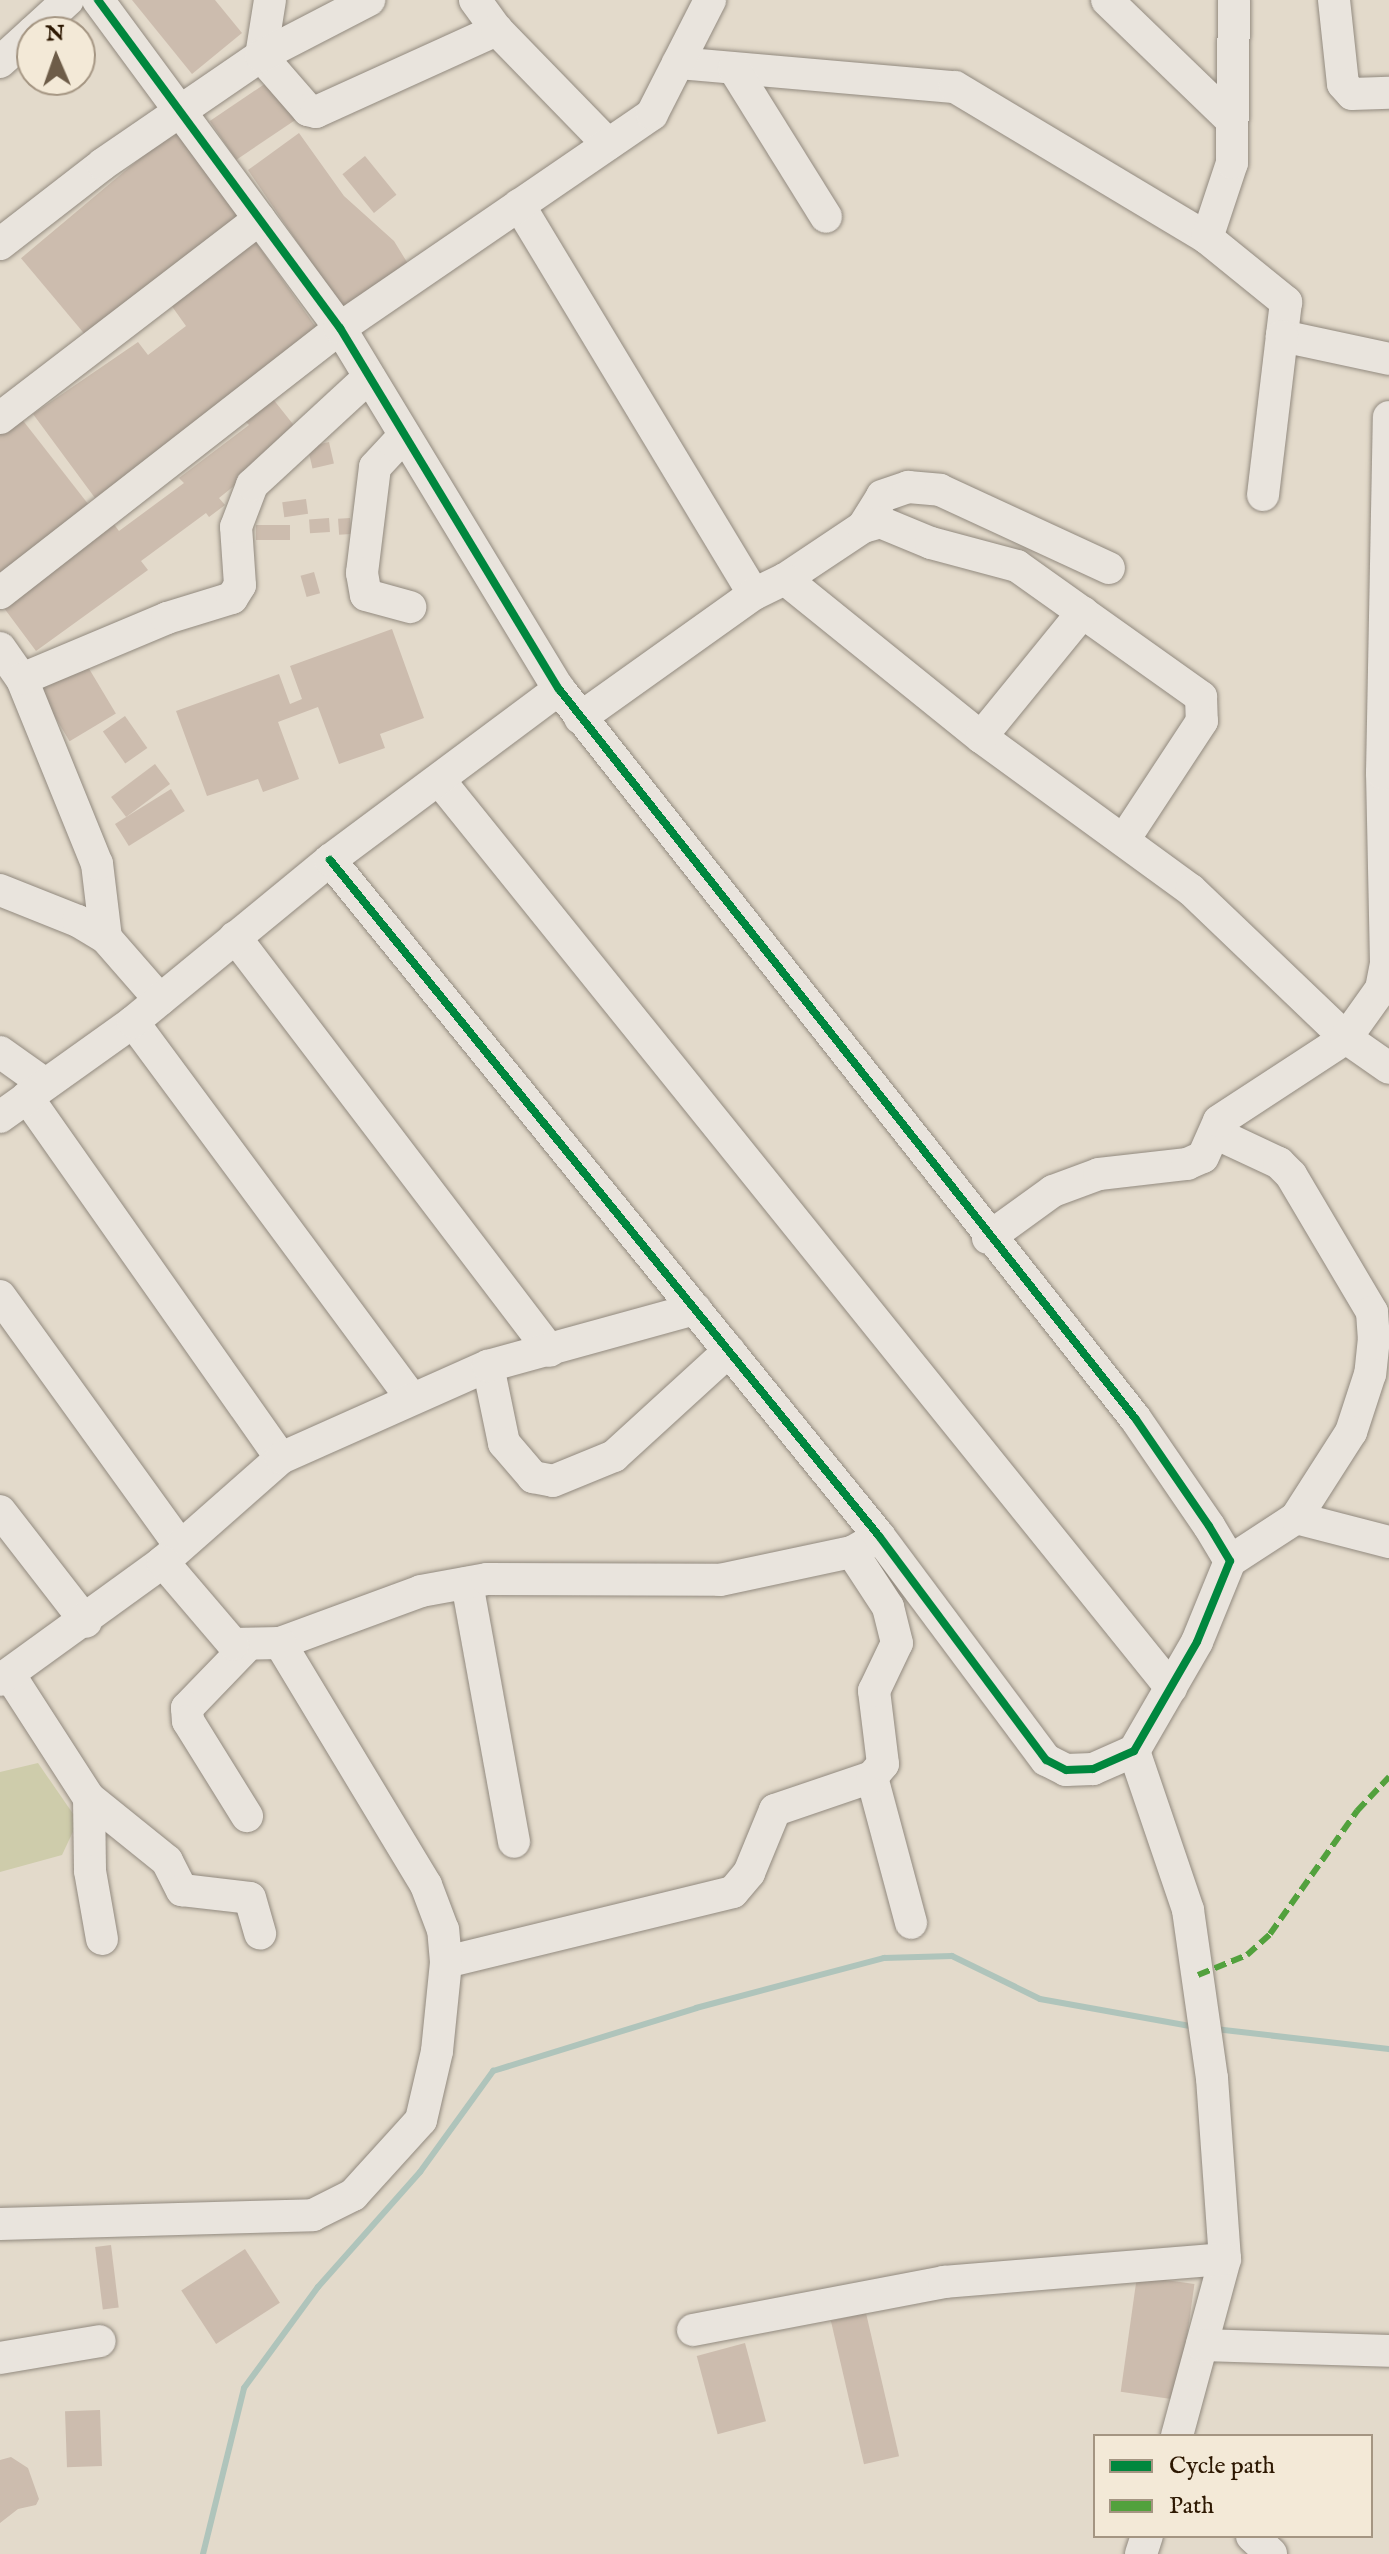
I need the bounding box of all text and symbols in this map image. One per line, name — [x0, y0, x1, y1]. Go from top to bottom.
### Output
north arrow — [16, 16, 96, 96]
text: N — [45, 20, 65, 48]
legend — [1093, 2434, 1373, 2538]
text: Cycle path — [1169, 2451, 1275, 2482]
text: Path — [1169, 2491, 1214, 2522]

